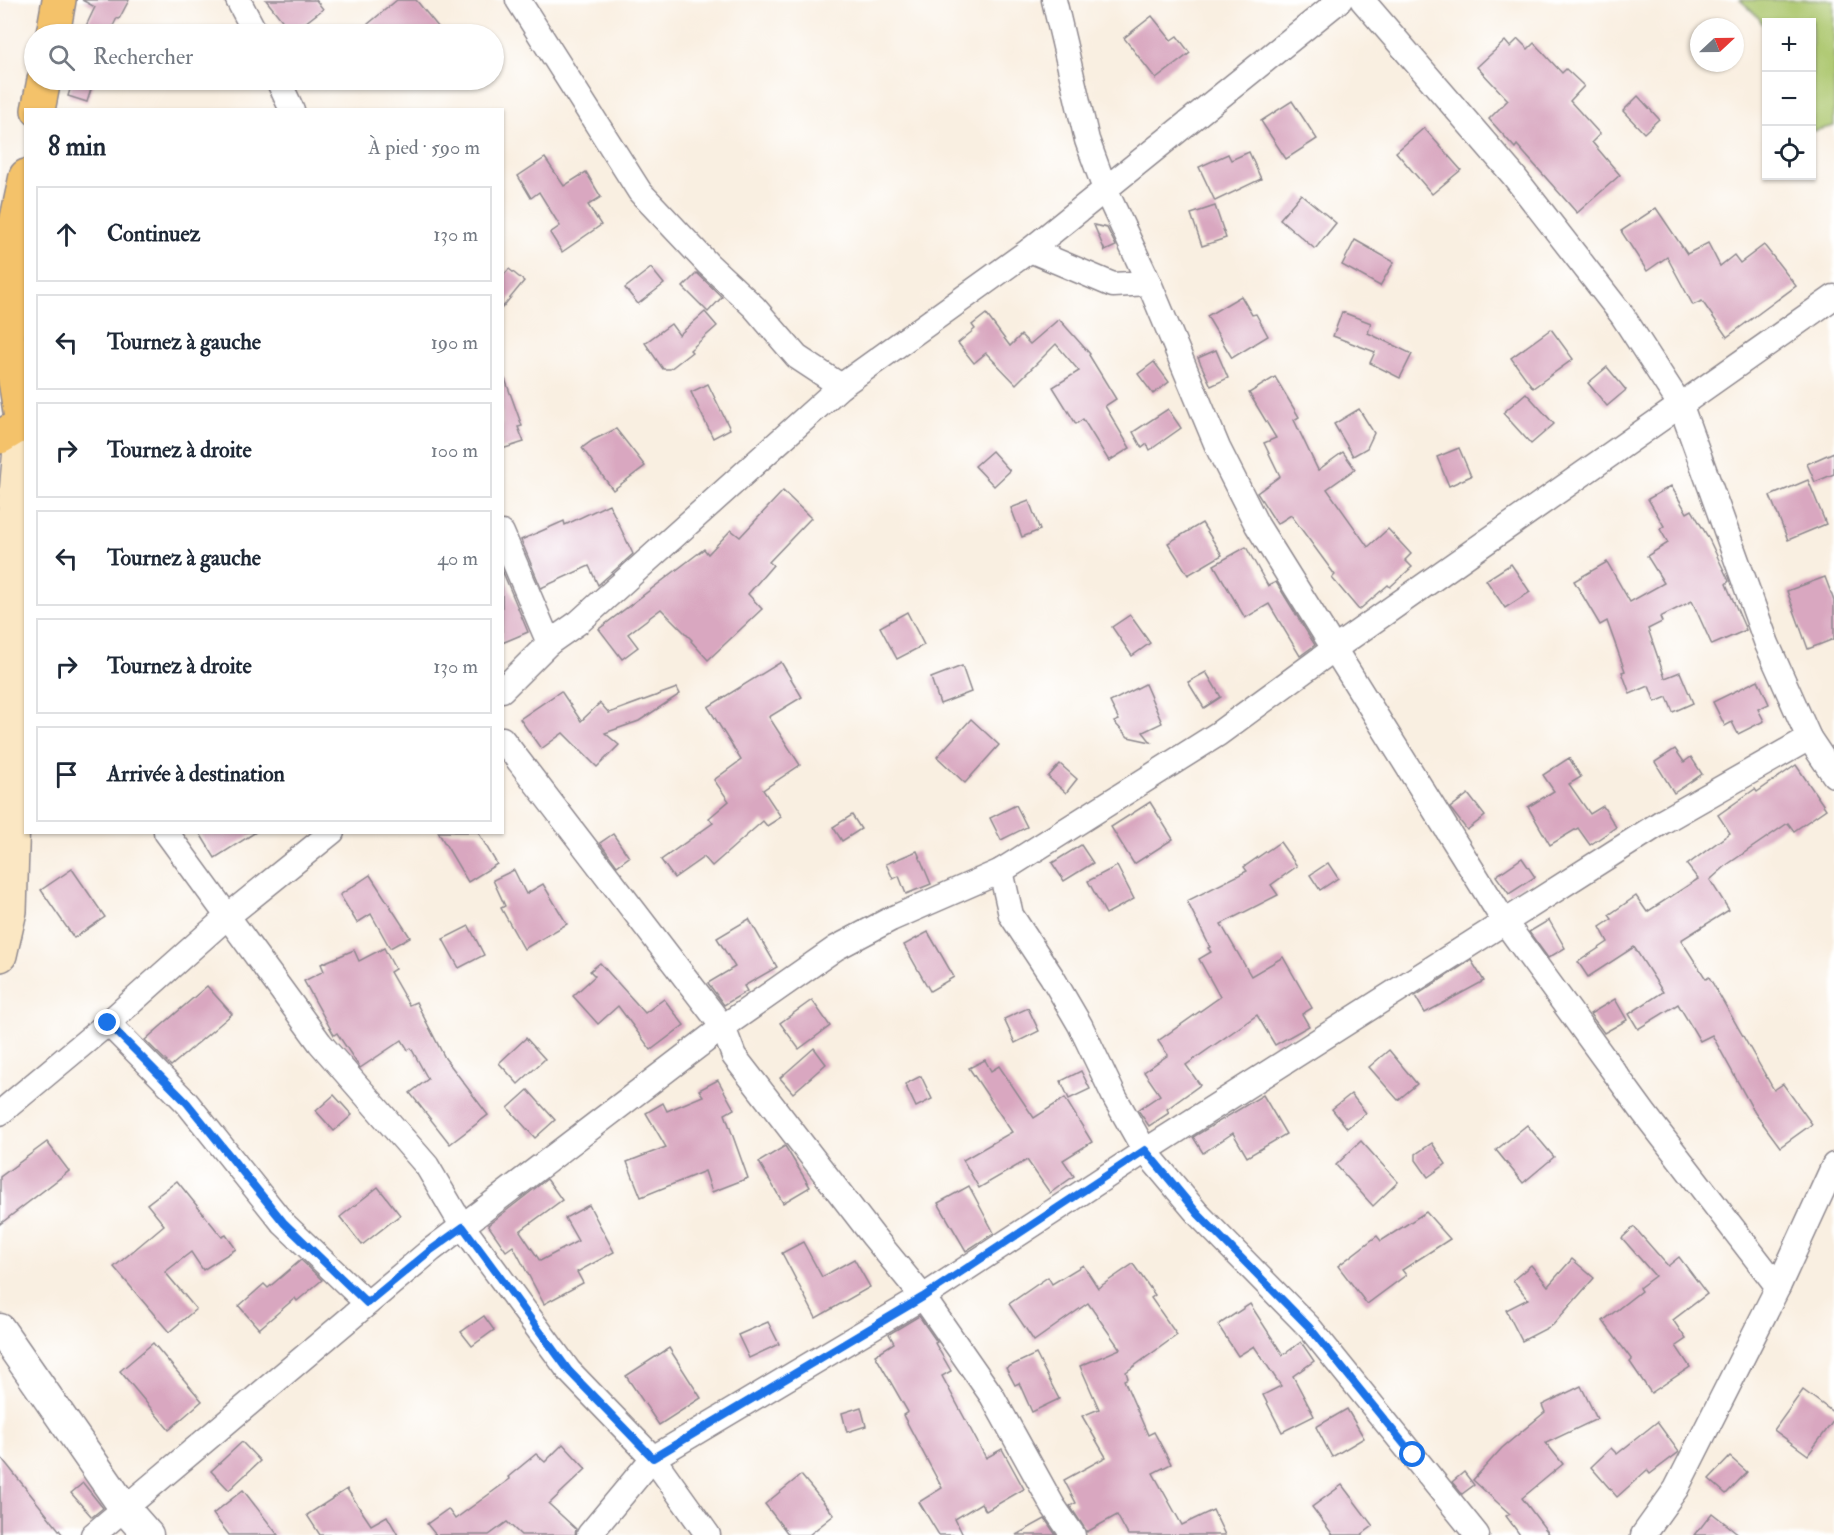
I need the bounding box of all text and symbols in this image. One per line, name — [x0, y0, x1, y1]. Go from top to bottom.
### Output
north arrow — [1690, 18, 1744, 72]
map controls — [1762, 18, 1816, 180]
button: + — [1762, 18, 1816, 72]
search box — [24, 24, 504, 90]
icon: search — [45, 41, 78, 74]
text: Rechercher — [93, 43, 193, 71]
button: − — [1762, 72, 1816, 126]
button: locate — [1762, 126, 1816, 180]
text: 8 min — [48, 131, 106, 163]
text: À pied · 590 m — [368, 135, 480, 160]
icon: ahead — [50, 218, 83, 251]
text: Continuez — [107, 220, 200, 248]
text: 130 m — [433, 222, 478, 247]
icon: left — [50, 326, 83, 359]
text: Tournez à gauche — [107, 328, 261, 356]
text: 190 m — [431, 330, 478, 355]
icon: right — [50, 434, 83, 467]
text: Tournez à droite — [107, 436, 252, 464]
text: 100 m — [431, 438, 478, 463]
icon: left — [50, 542, 83, 575]
text: Tournez à gauche — [107, 544, 261, 572]
text: 40 m — [437, 546, 478, 571]
icon: right — [50, 650, 83, 683]
text: Tournez à droite — [107, 652, 252, 680]
text: 130 m — [433, 654, 478, 679]
icon: arrive — [50, 758, 83, 791]
text: Arrivée à destination — [107, 760, 285, 788]
route end — [94, 1009, 120, 1035]
route start — [1399, 1441, 1425, 1467]

